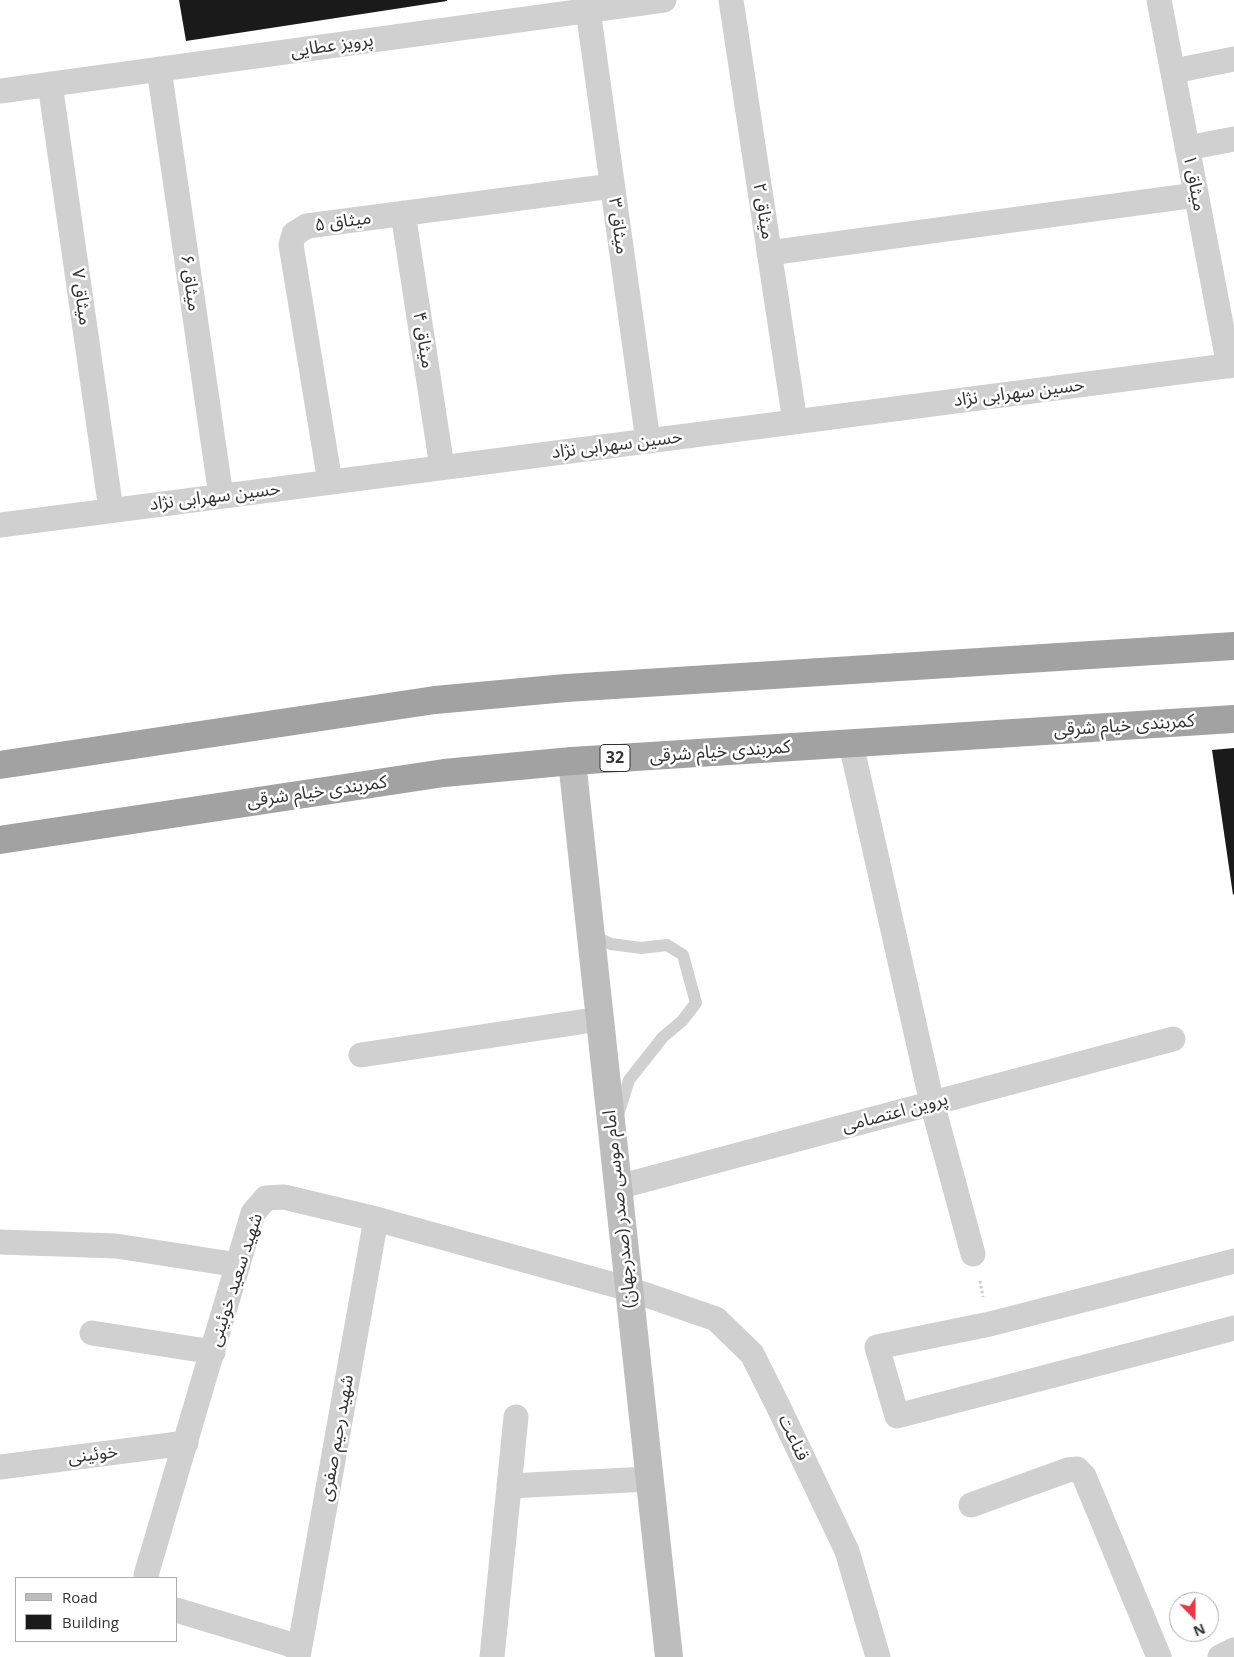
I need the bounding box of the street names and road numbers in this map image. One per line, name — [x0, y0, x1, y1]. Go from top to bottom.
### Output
street label: پرویز عطایی — [289, 29, 375, 63]
street label: میثاق ۱ — [1178, 153, 1210, 213]
street label: میثاق ۲ — [748, 181, 778, 241]
street label: میثاق ۳ — [603, 196, 633, 256]
street label: میثاق ۵ — [313, 207, 373, 237]
street label: میثاق ۶ — [175, 253, 205, 313]
street label: میثاق ۷ — [66, 267, 96, 327]
street label: میثاق ۴ — [408, 310, 438, 370]
street label: حسین سهرابی نژاد — [952, 374, 1086, 412]
street label: حسین سهرابی نژاد — [550, 426, 684, 464]
street label: حسین سهرابی نژاد — [148, 478, 282, 516]
street label: کمربندی خیام شرقی — [1053, 710, 1195, 742]
street label: کمربندی خیام شرقی — [649, 736, 791, 768]
road number: 32 — [600, 744, 630, 771]
street label: کمربندی خیام شرقی — [246, 771, 388, 813]
street label: پروین اعتصامی — [840, 1088, 950, 1138]
street label: (صدرجهان) امام موسی صدر — [599, 1109, 641, 1309]
street label: شهید سعید خوئینی — [204, 1211, 268, 1349]
street label: شهید رحیم صفری — [315, 1373, 359, 1503]
street label: قناعت — [773, 1412, 813, 1464]
street label: خوئینی — [67, 1441, 119, 1469]

